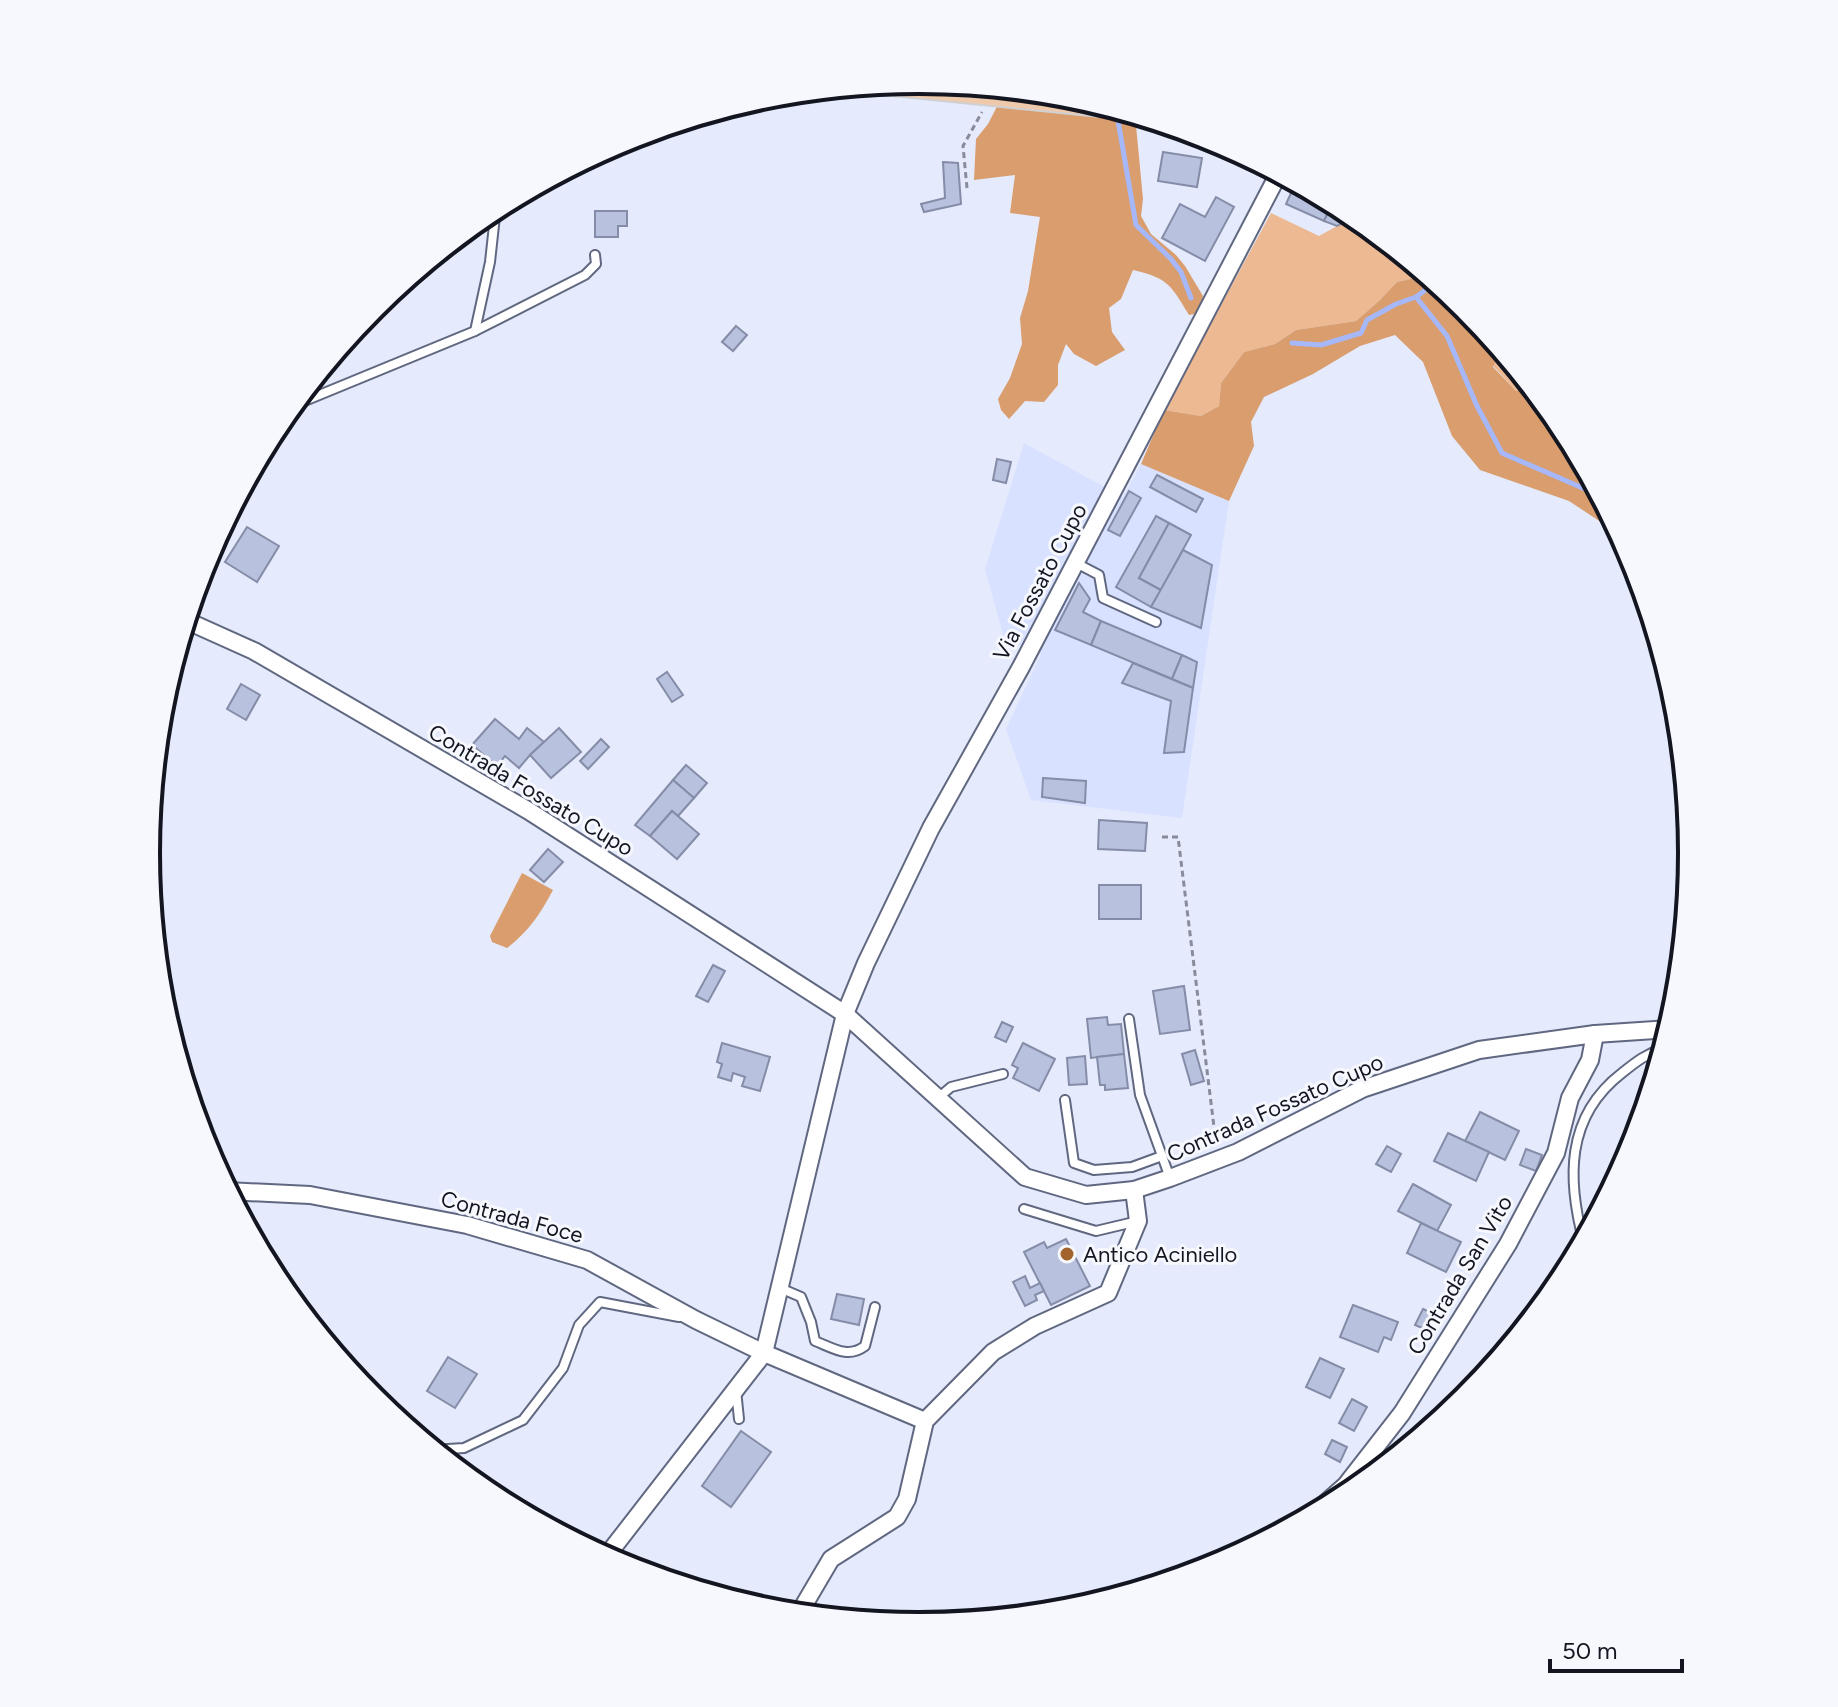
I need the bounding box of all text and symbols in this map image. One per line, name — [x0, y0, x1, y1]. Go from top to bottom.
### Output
street label: Via Fossato Cupo — [987, 499, 1093, 665]
street label: Contrada Fossato Cupo — [424, 718, 638, 862]
street label: Contrada Fossato Cupo — [1163, 1048, 1387, 1168]
street label: Contrada Foce — [438, 1185, 586, 1249]
street label: Contrada San Vito — [1402, 1190, 1518, 1360]
place label: Antico Aciniello — [1083, 1241, 1237, 1268]
marker: Antico Aciniello — [1058, 1245, 1076, 1263]
scale bar — [1550, 1623, 1682, 1673]
text: 50 m — [1562, 1636, 1618, 1665]

